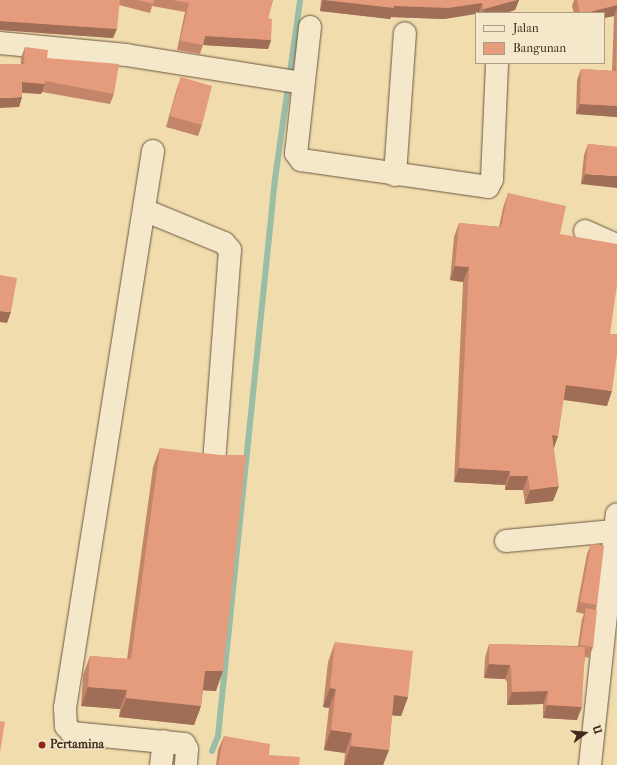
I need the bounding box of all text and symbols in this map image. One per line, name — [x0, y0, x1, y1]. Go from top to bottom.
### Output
legend — [475, 12, 605, 64]
text: Jalan — [513, 21, 539, 35]
text: Bangunan — [513, 41, 566, 55]
north arrow — [565, 713, 605, 753]
text: U — [590, 724, 604, 735]
place label: Pertamina — [50, 738, 104, 752]
marker: Pertamina — [37, 740, 47, 750]

